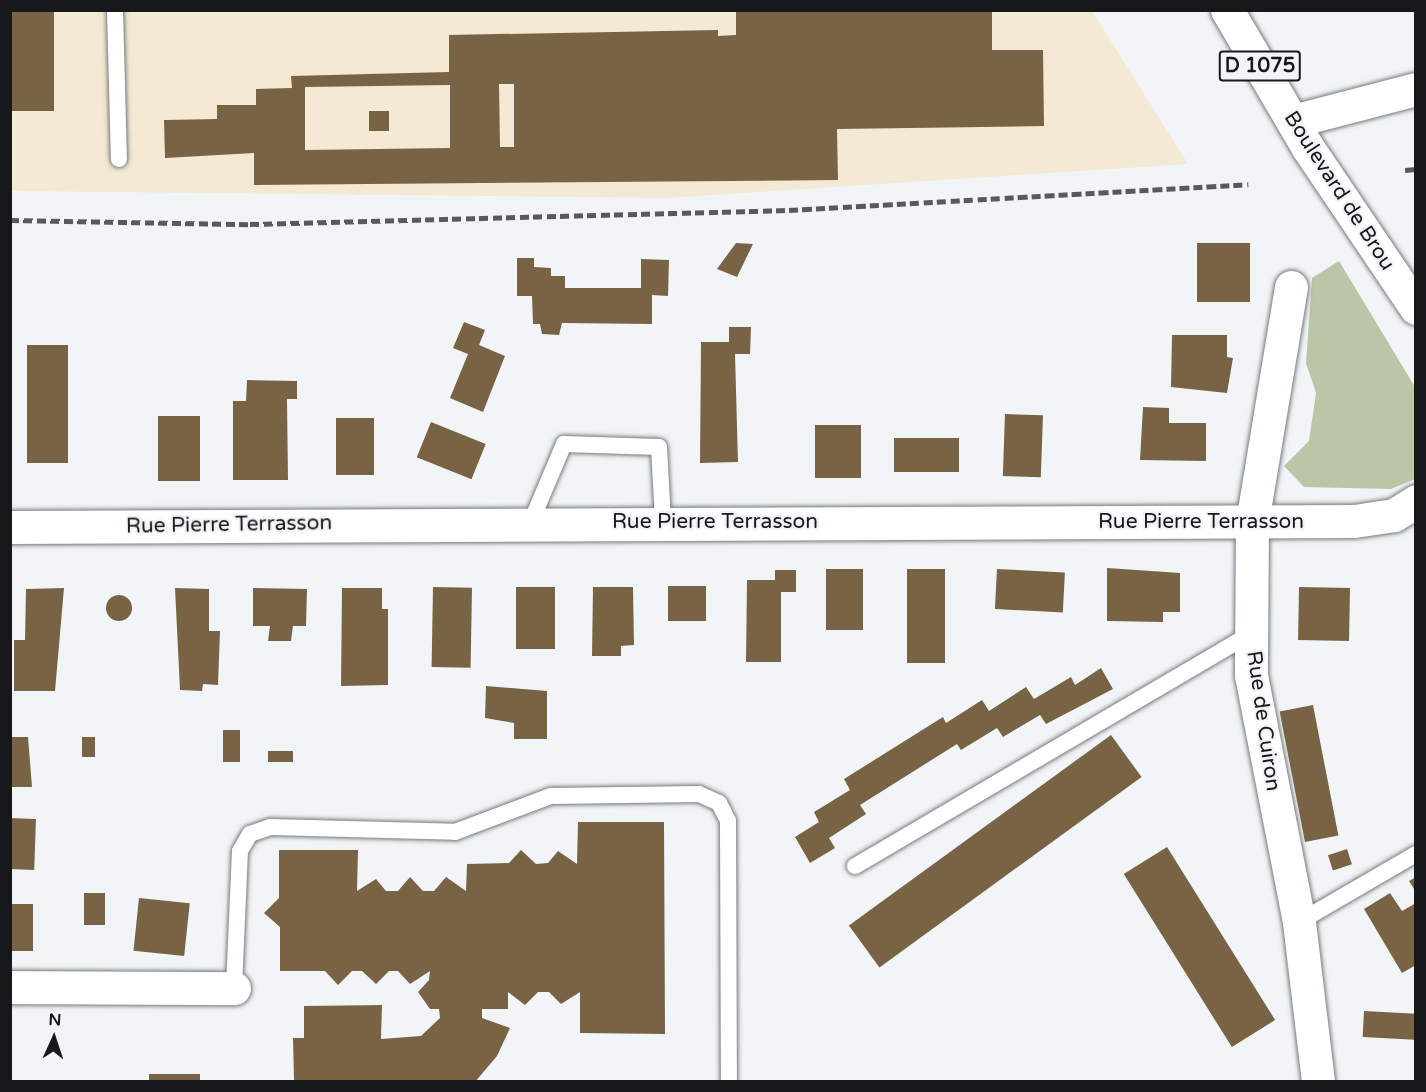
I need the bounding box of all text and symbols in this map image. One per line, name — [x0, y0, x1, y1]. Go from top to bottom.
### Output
road number: D 1075 — [1218, 49, 1302, 83]
street label: Boulevard de Brou — [1278, 107, 1400, 275]
street label: Rue Pierre Terrasson — [612, 509, 818, 535]
street label: Rue Pierre Terrasson — [1098, 509, 1304, 535]
street label: Rue Pierre Terrasson — [126, 511, 332, 539]
street label: Rue de Cuiron — [1241, 649, 1285, 793]
north arrow — [24, 1008, 84, 1068]
text: N — [48, 1010, 62, 1030]

